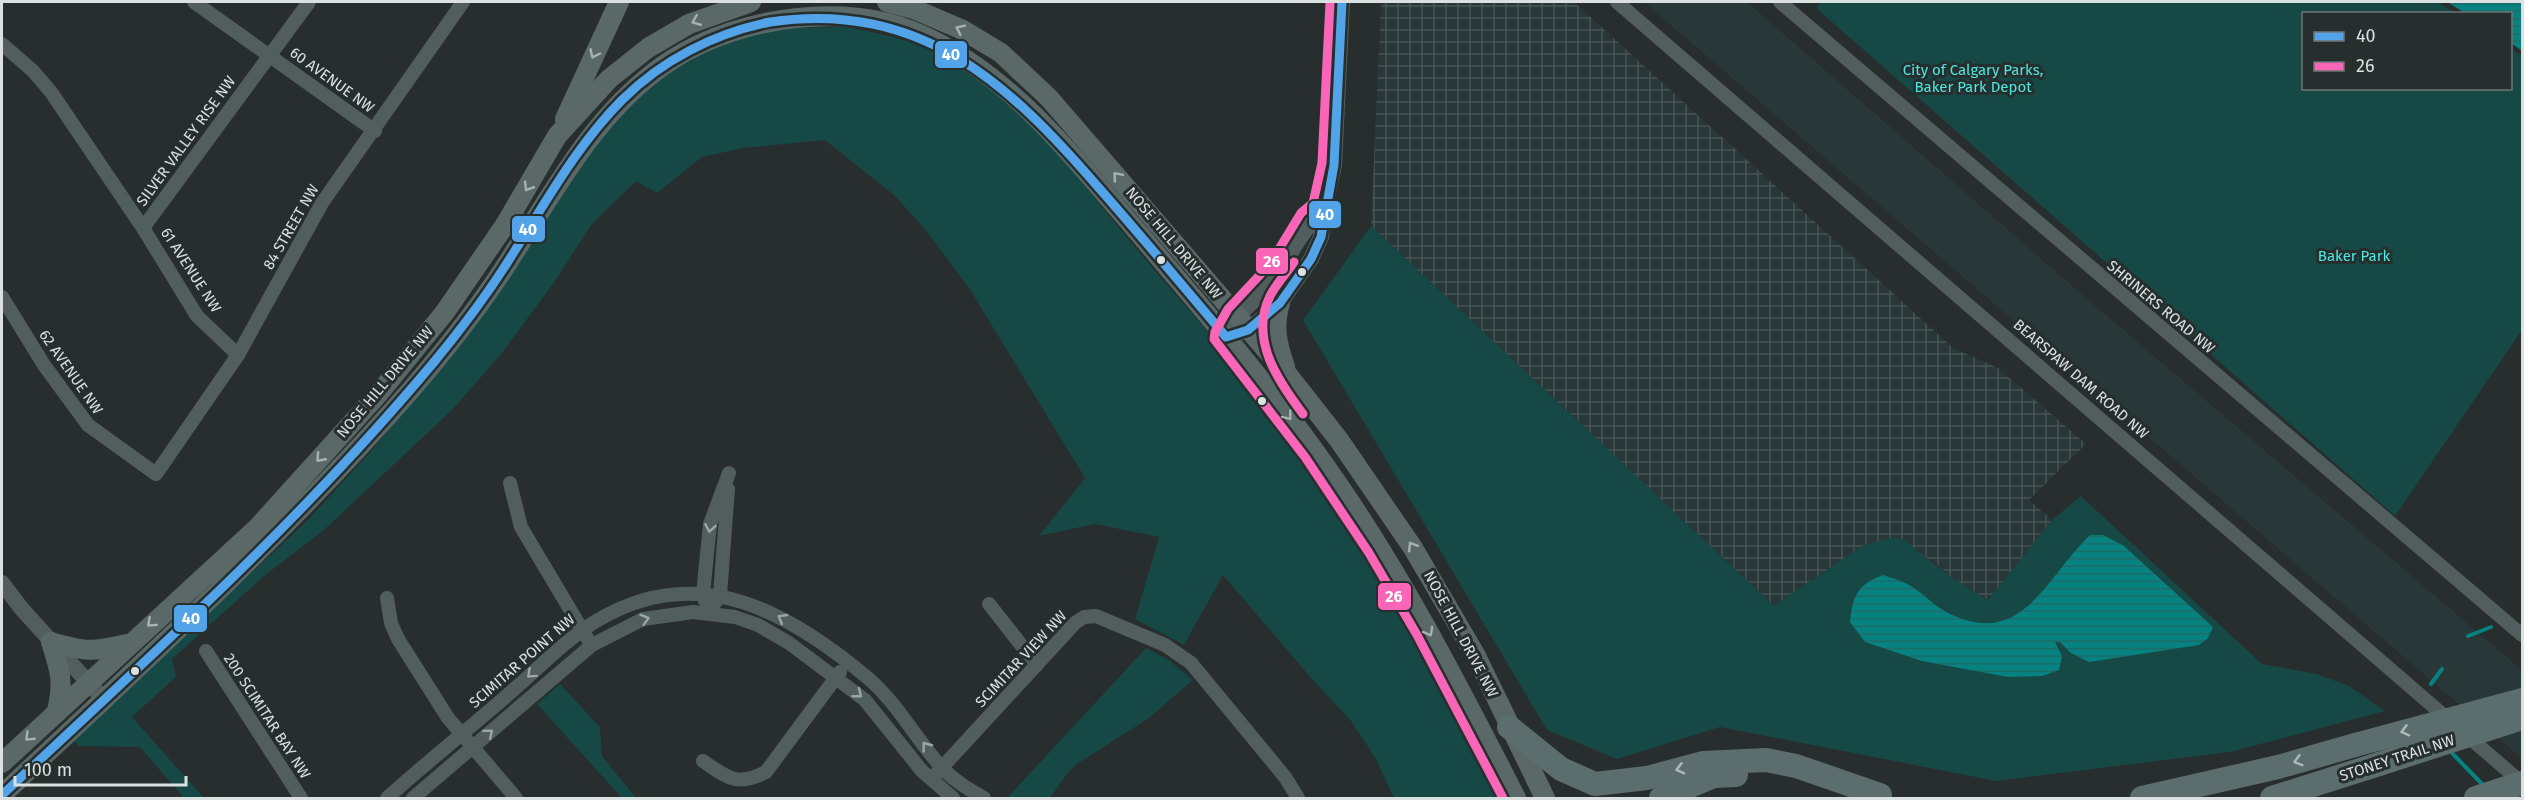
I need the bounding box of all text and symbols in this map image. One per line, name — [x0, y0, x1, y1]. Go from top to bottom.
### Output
legend — [2302, 12, 2512, 90]
one-way arrow — [691, 14, 702, 27]
one-way arrow — [956, 25, 967, 37]
text: 40 — [2356, 25, 2376, 47]
line badge: 40 — [934, 40, 968, 69]
street label: 60 AVENUE NW — [286, 43, 378, 117]
text: 40 — [942, 45, 960, 64]
one-way arrow — [589, 48, 601, 59]
text: 26 — [2356, 55, 2375, 77]
park label: City of Calgary Parks, Baker Park Depot — [1903, 61, 2043, 96]
street label: SILVER VALLEY RISE NW — [133, 72, 240, 210]
one-way arrow — [1113, 172, 1124, 183]
one-way arrow — [523, 180, 535, 191]
street label: 84 STREET NW — [259, 181, 323, 273]
street label: NOSE HILL DRIVE NW — [1122, 183, 1226, 303]
line badge: 40 — [1308, 200, 1342, 229]
text: 40 — [1316, 205, 1334, 224]
line badge: 40 — [511, 215, 546, 243]
text: 40 — [519, 220, 537, 239]
street label: 61 AVENUE NW — [157, 224, 225, 316]
line badge: 26 — [1255, 247, 1289, 275]
park label: Baker Park — [2318, 247, 2390, 265]
text: 26 — [1263, 252, 1281, 271]
unlabelled marker — [1155, 254, 1167, 266]
street label: SHRINERS ROAD NW — [2103, 257, 2219, 358]
unlabelled marker — [1296, 266, 1308, 278]
street label: BEARSPAW DAM ROAD NW — [2010, 315, 2153, 443]
street label: NOSE HILL DRIVE NW — [333, 322, 437, 442]
street label: 62 AVENUE NW — [35, 326, 107, 418]
unlabelled marker — [1256, 395, 1268, 407]
one-way arrow — [1281, 409, 1292, 420]
one-way arrow — [316, 451, 327, 461]
one-way arrow — [705, 524, 717, 533]
one-way arrow — [1407, 542, 1419, 552]
street label: NOSE HILL DRIVE NW — [1420, 568, 1502, 701]
line badge: 26 — [1377, 582, 1412, 611]
text: 26 — [1385, 587, 1403, 606]
line badge: 40 — [173, 604, 208, 633]
street label: SCIMITAR VIEW NW — [972, 607, 1071, 711]
text: 40 — [182, 609, 200, 628]
street label: SCIMITAR POINT NW — [466, 610, 579, 712]
one-way arrow — [639, 614, 650, 626]
one-way arrow — [777, 614, 788, 625]
one-way arrow — [147, 616, 158, 627]
one-way arrow — [1422, 626, 1433, 636]
street label: 200 SCIMITAR BAY NW — [220, 650, 315, 782]
unlabelled marker — [129, 665, 141, 677]
one-way arrow — [527, 667, 538, 678]
one-way arrow — [851, 687, 862, 698]
one-way arrow — [2400, 724, 2410, 737]
one-way arrow — [26, 730, 36, 741]
one-way arrow — [482, 730, 493, 741]
street label: STONEY TRAIL NW — [2337, 731, 2457, 785]
one-way arrow — [922, 742, 933, 753]
scale bar — [15, 749, 186, 787]
one-way arrow — [2294, 754, 2304, 766]
text: 100 m — [24, 759, 72, 781]
one-way arrow — [1676, 762, 1686, 774]

